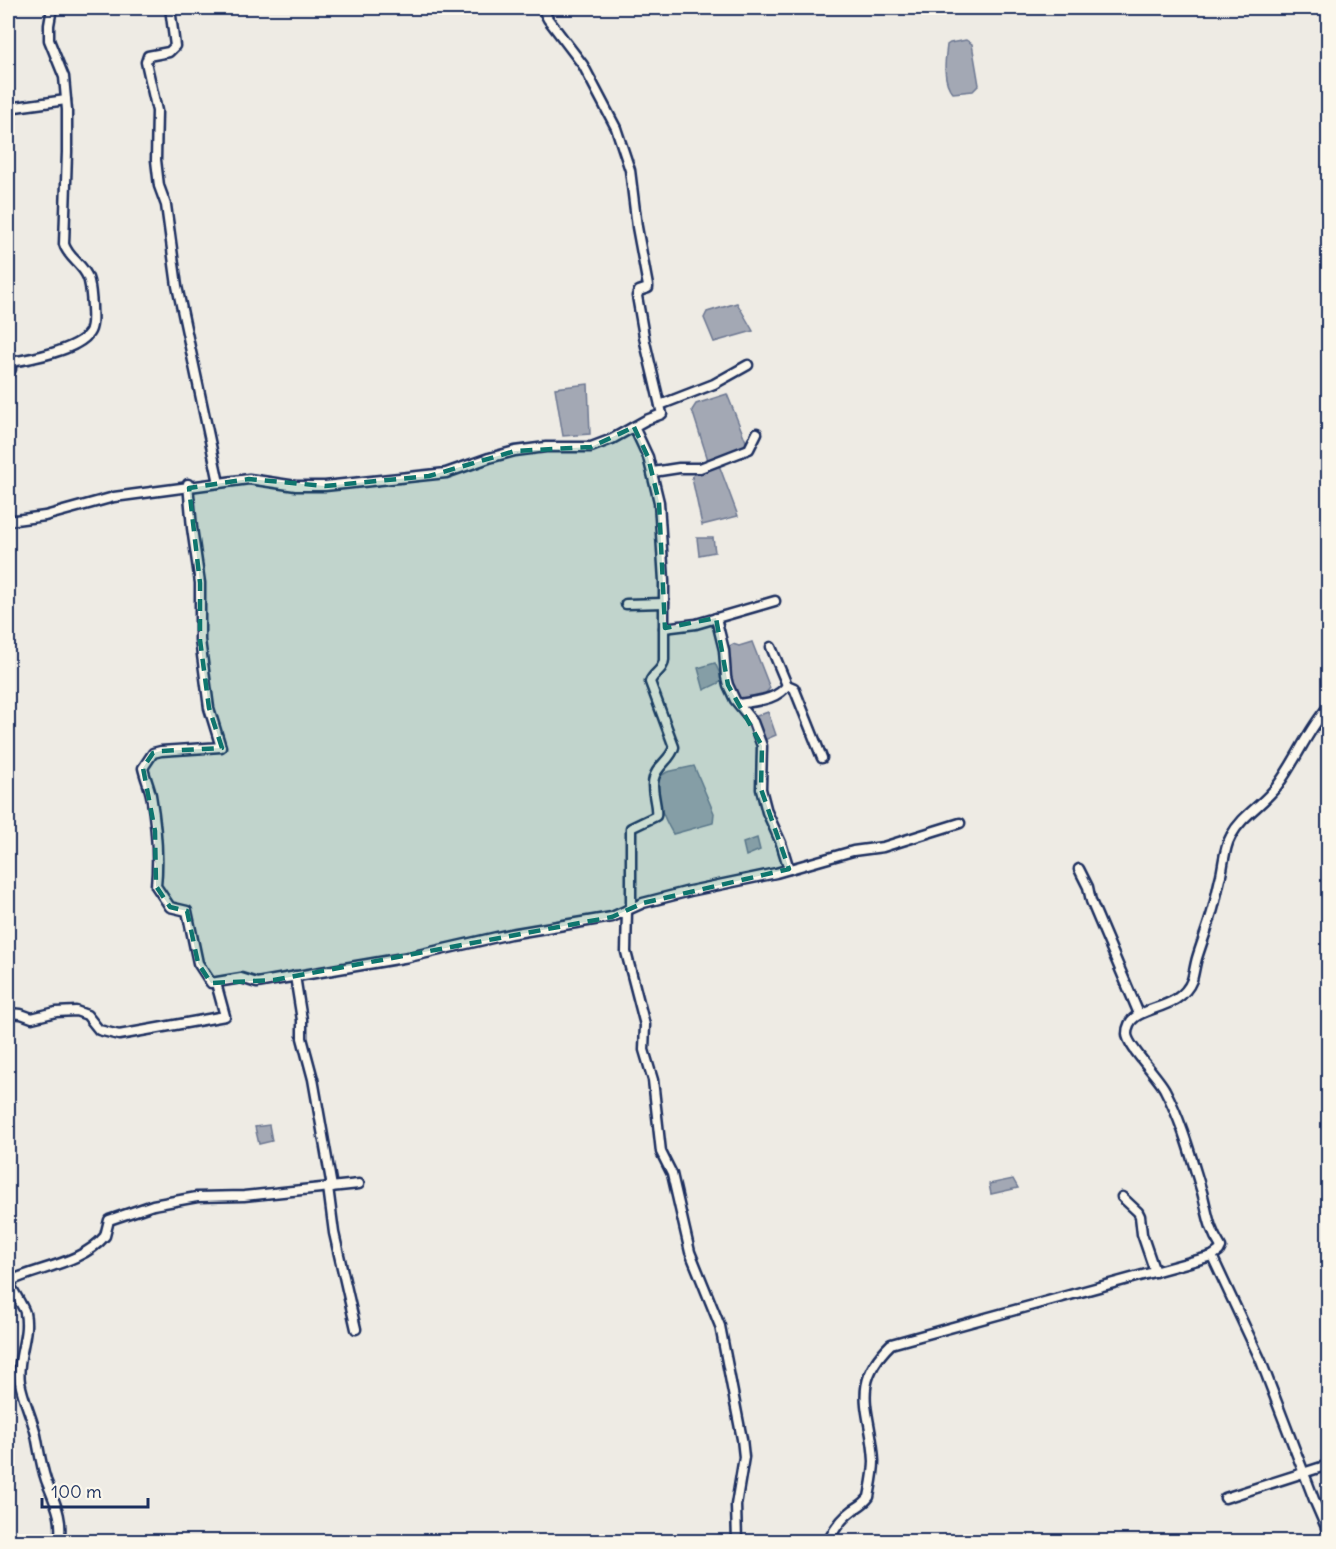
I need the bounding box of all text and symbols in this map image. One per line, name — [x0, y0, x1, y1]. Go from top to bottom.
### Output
scale bar — [42, 1471, 148, 1509]
text: 100 m — [51, 1480, 102, 1503]

